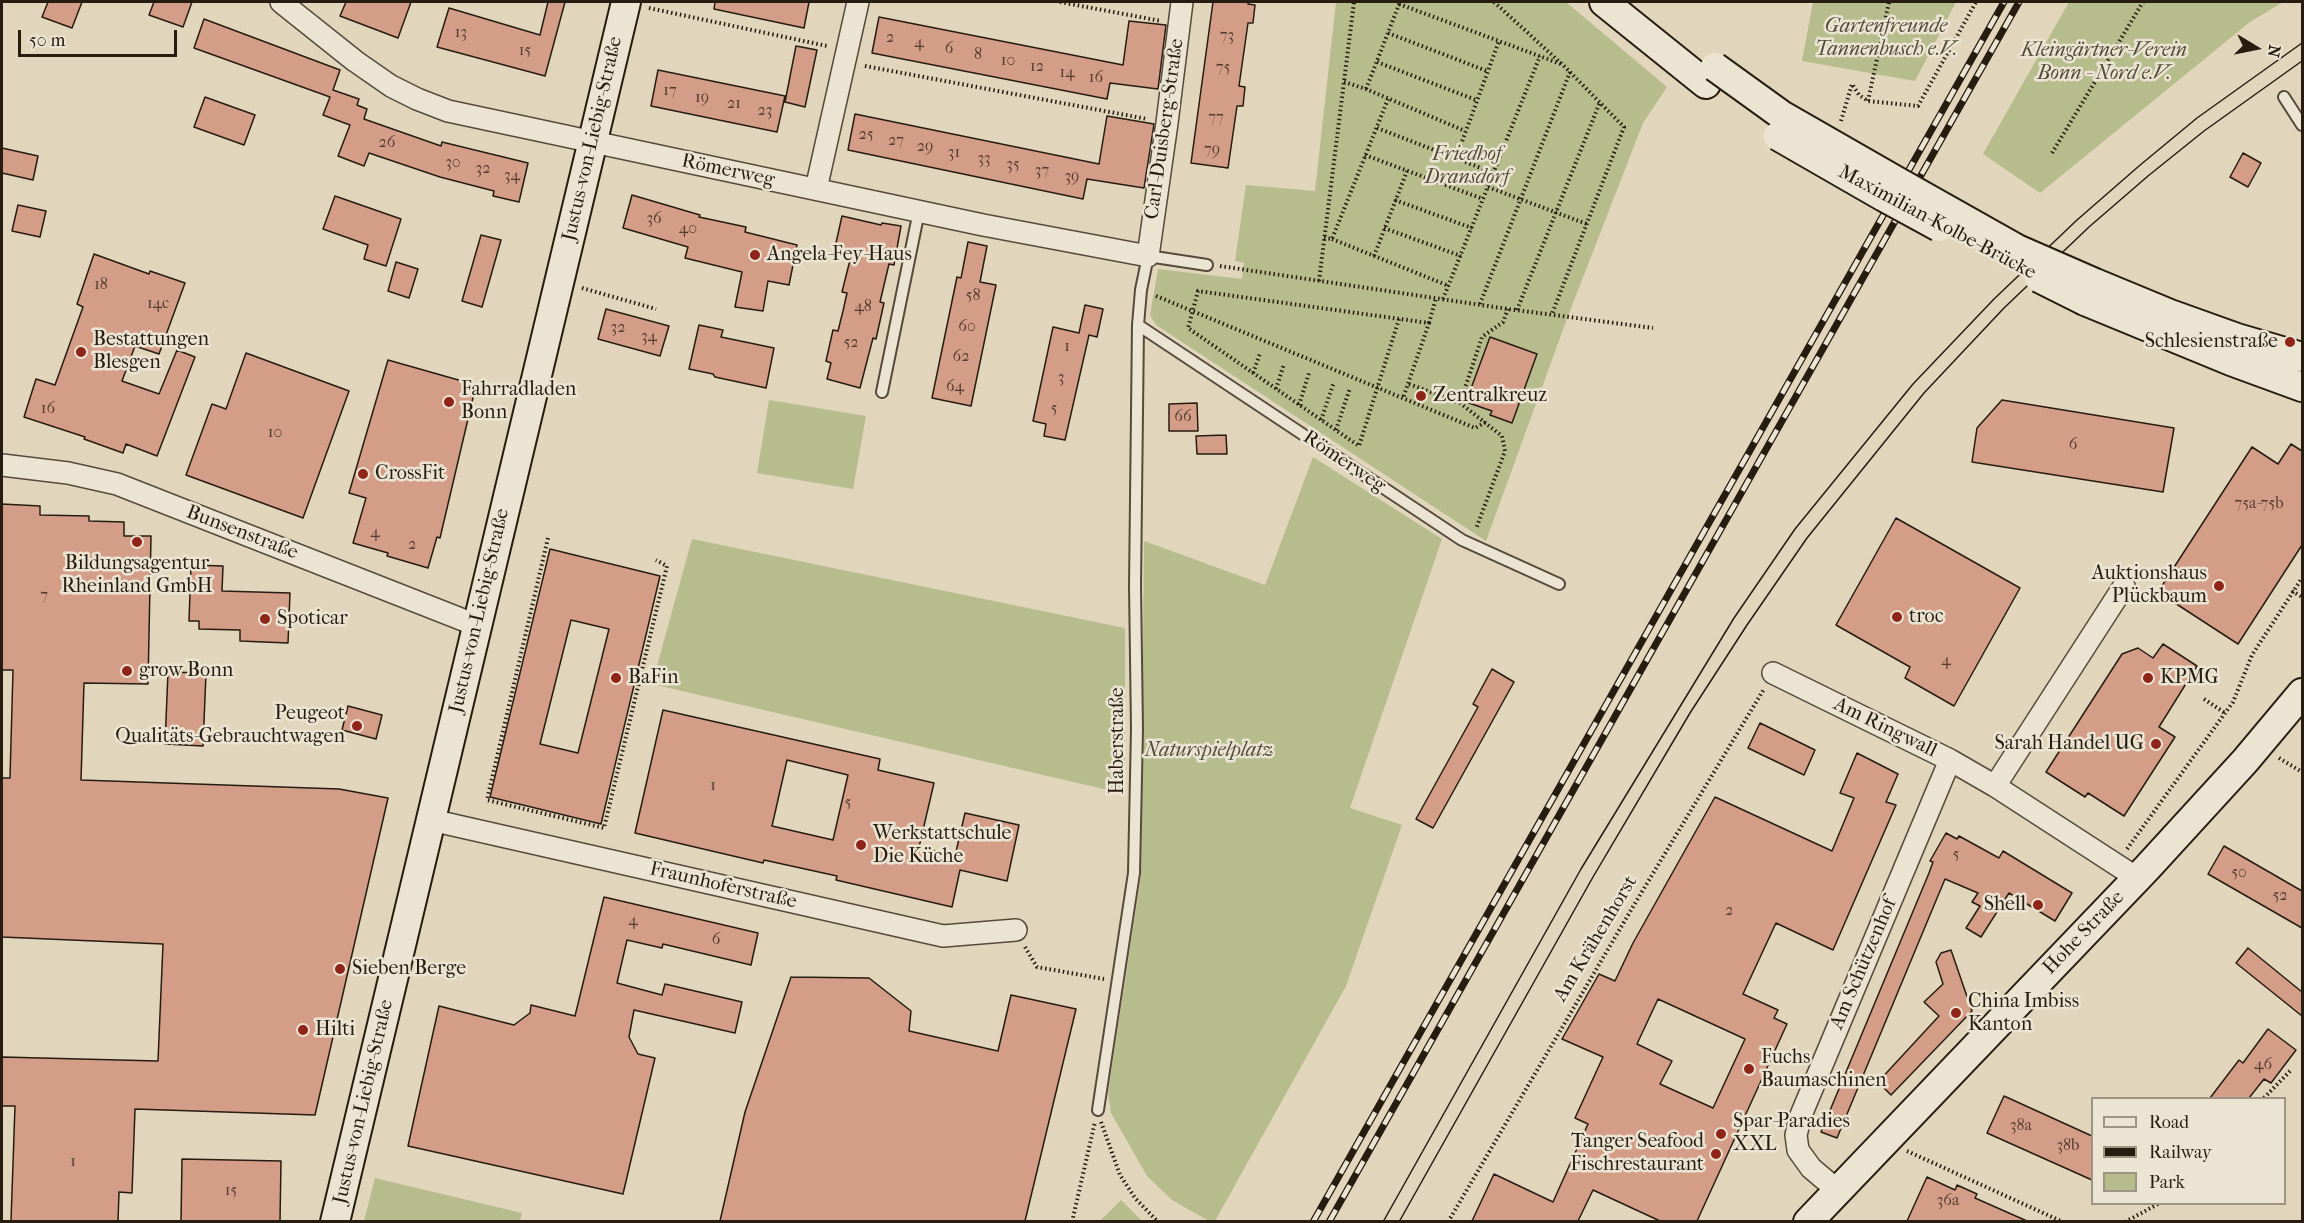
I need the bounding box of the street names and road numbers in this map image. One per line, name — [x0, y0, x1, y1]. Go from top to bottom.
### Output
street label: Justus-von-Liebig-Straße — [558, 34, 628, 244]
street label: Carl-Duisberg-Straße — [1140, 37, 1190, 221]
street label: Römerweg — [679, 149, 777, 193]
street label: Maximilian-Kolbe-Brücke — [1834, 161, 2040, 285]
street label: Römerweg — [1298, 426, 1390, 498]
street label: Bunsenstraße — [183, 501, 301, 565]
street label: Justus-von-Liebig-Straße — [445, 506, 515, 716]
street label: Haberstraße — [1106, 687, 1130, 795]
street label: Am Ringwall — [1829, 693, 1941, 763]
street label: Fraunhoferstraße — [647, 857, 799, 915]
street label: Am Krähenhorst — [1549, 872, 1643, 1006]
street label: Hohe Straße — [2038, 886, 2130, 980]
street label: Am Schützenhof — [1826, 895, 1902, 1033]
street label: Justus-von-Liebig-Straße — [329, 997, 399, 1207]

